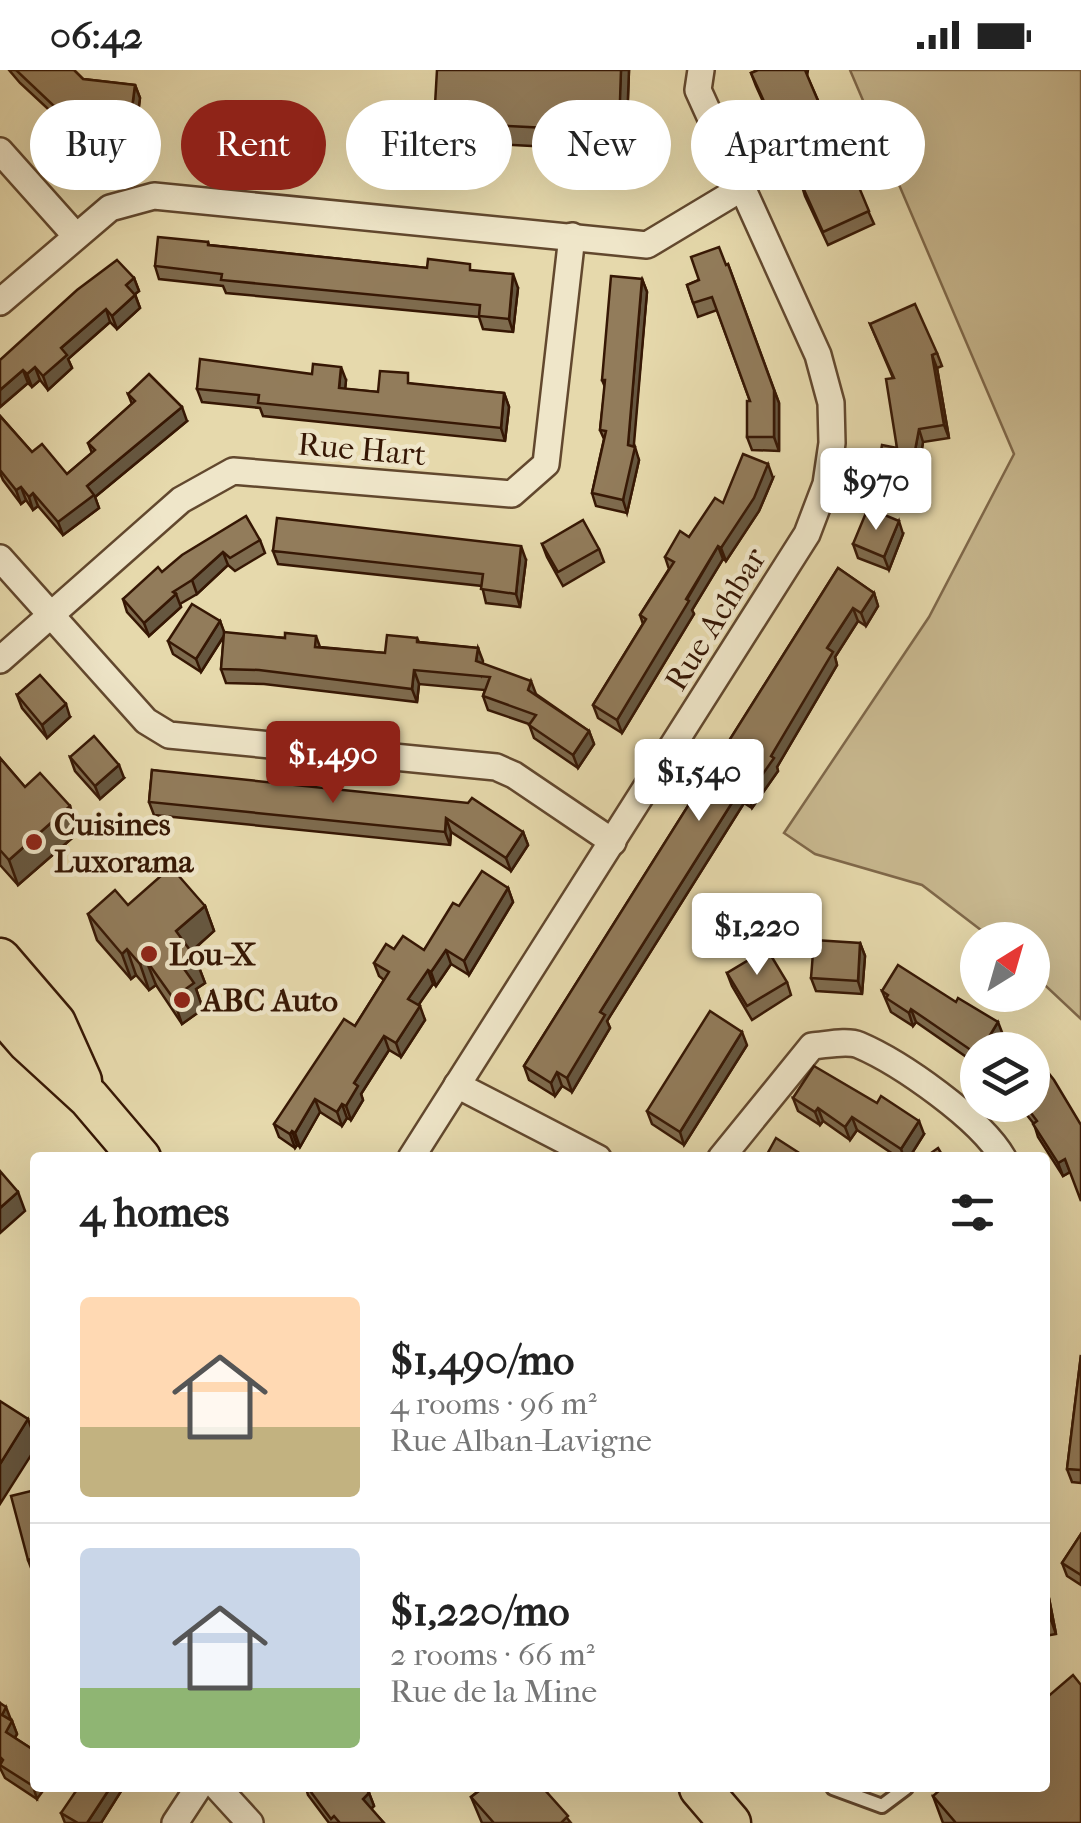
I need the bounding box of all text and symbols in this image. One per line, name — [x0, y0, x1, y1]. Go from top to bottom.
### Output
text: 06:42 — [50, 13, 143, 58]
chip: Buy — [30, 100, 161, 190]
chip: Rent — [181, 100, 326, 190]
chip: Filters — [346, 100, 512, 190]
chip: New — [532, 100, 671, 190]
chip: Apartment — [691, 100, 925, 190]
street label: Rue Hart — [296, 425, 428, 474]
pin: $970 — [817, 448, 935, 533]
text: $970 — [842, 462, 910, 499]
street label: Rue Achbar — [657, 541, 774, 697]
pin: $1,490 — [252, 721, 414, 806]
text: $1,490 — [288, 735, 378, 772]
pin: $1,540 — [618, 739, 780, 824]
text: $1,540 — [657, 753, 741, 790]
place label: Cuisines Luxorama — [54, 806, 194, 880]
marker: Cuisines Luxorama — [23, 831, 45, 853]
pin: $1,220 — [676, 893, 838, 978]
text: $1,220 — [714, 907, 800, 944]
north arrow — [960, 922, 1050, 1012]
map controls — [960, 922, 1050, 1122]
place label: Lou-X — [169, 936, 257, 973]
marker: Lou-X — [138, 943, 160, 965]
place label: ABC Auto — [200, 982, 338, 1019]
marker: ABC Auto — [171, 989, 193, 1011]
button: layers — [960, 1032, 1050, 1122]
icon: filters — [945, 1185, 1000, 1240]
text: 4 homes — [80, 1188, 229, 1237]
text: $1,490/mo — [390, 1336, 574, 1385]
icon: home — [160, 1337, 280, 1457]
text: 4 rooms · 96 m² — [390, 1385, 597, 1422]
text: Rue Alban-Lavigne — [390, 1422, 652, 1459]
text: $1,220/mo — [390, 1587, 569, 1636]
icon: home — [160, 1588, 280, 1708]
text: 2 rooms · 66 m² — [390, 1636, 595, 1673]
text: Rue de la Mine — [390, 1673, 597, 1710]

